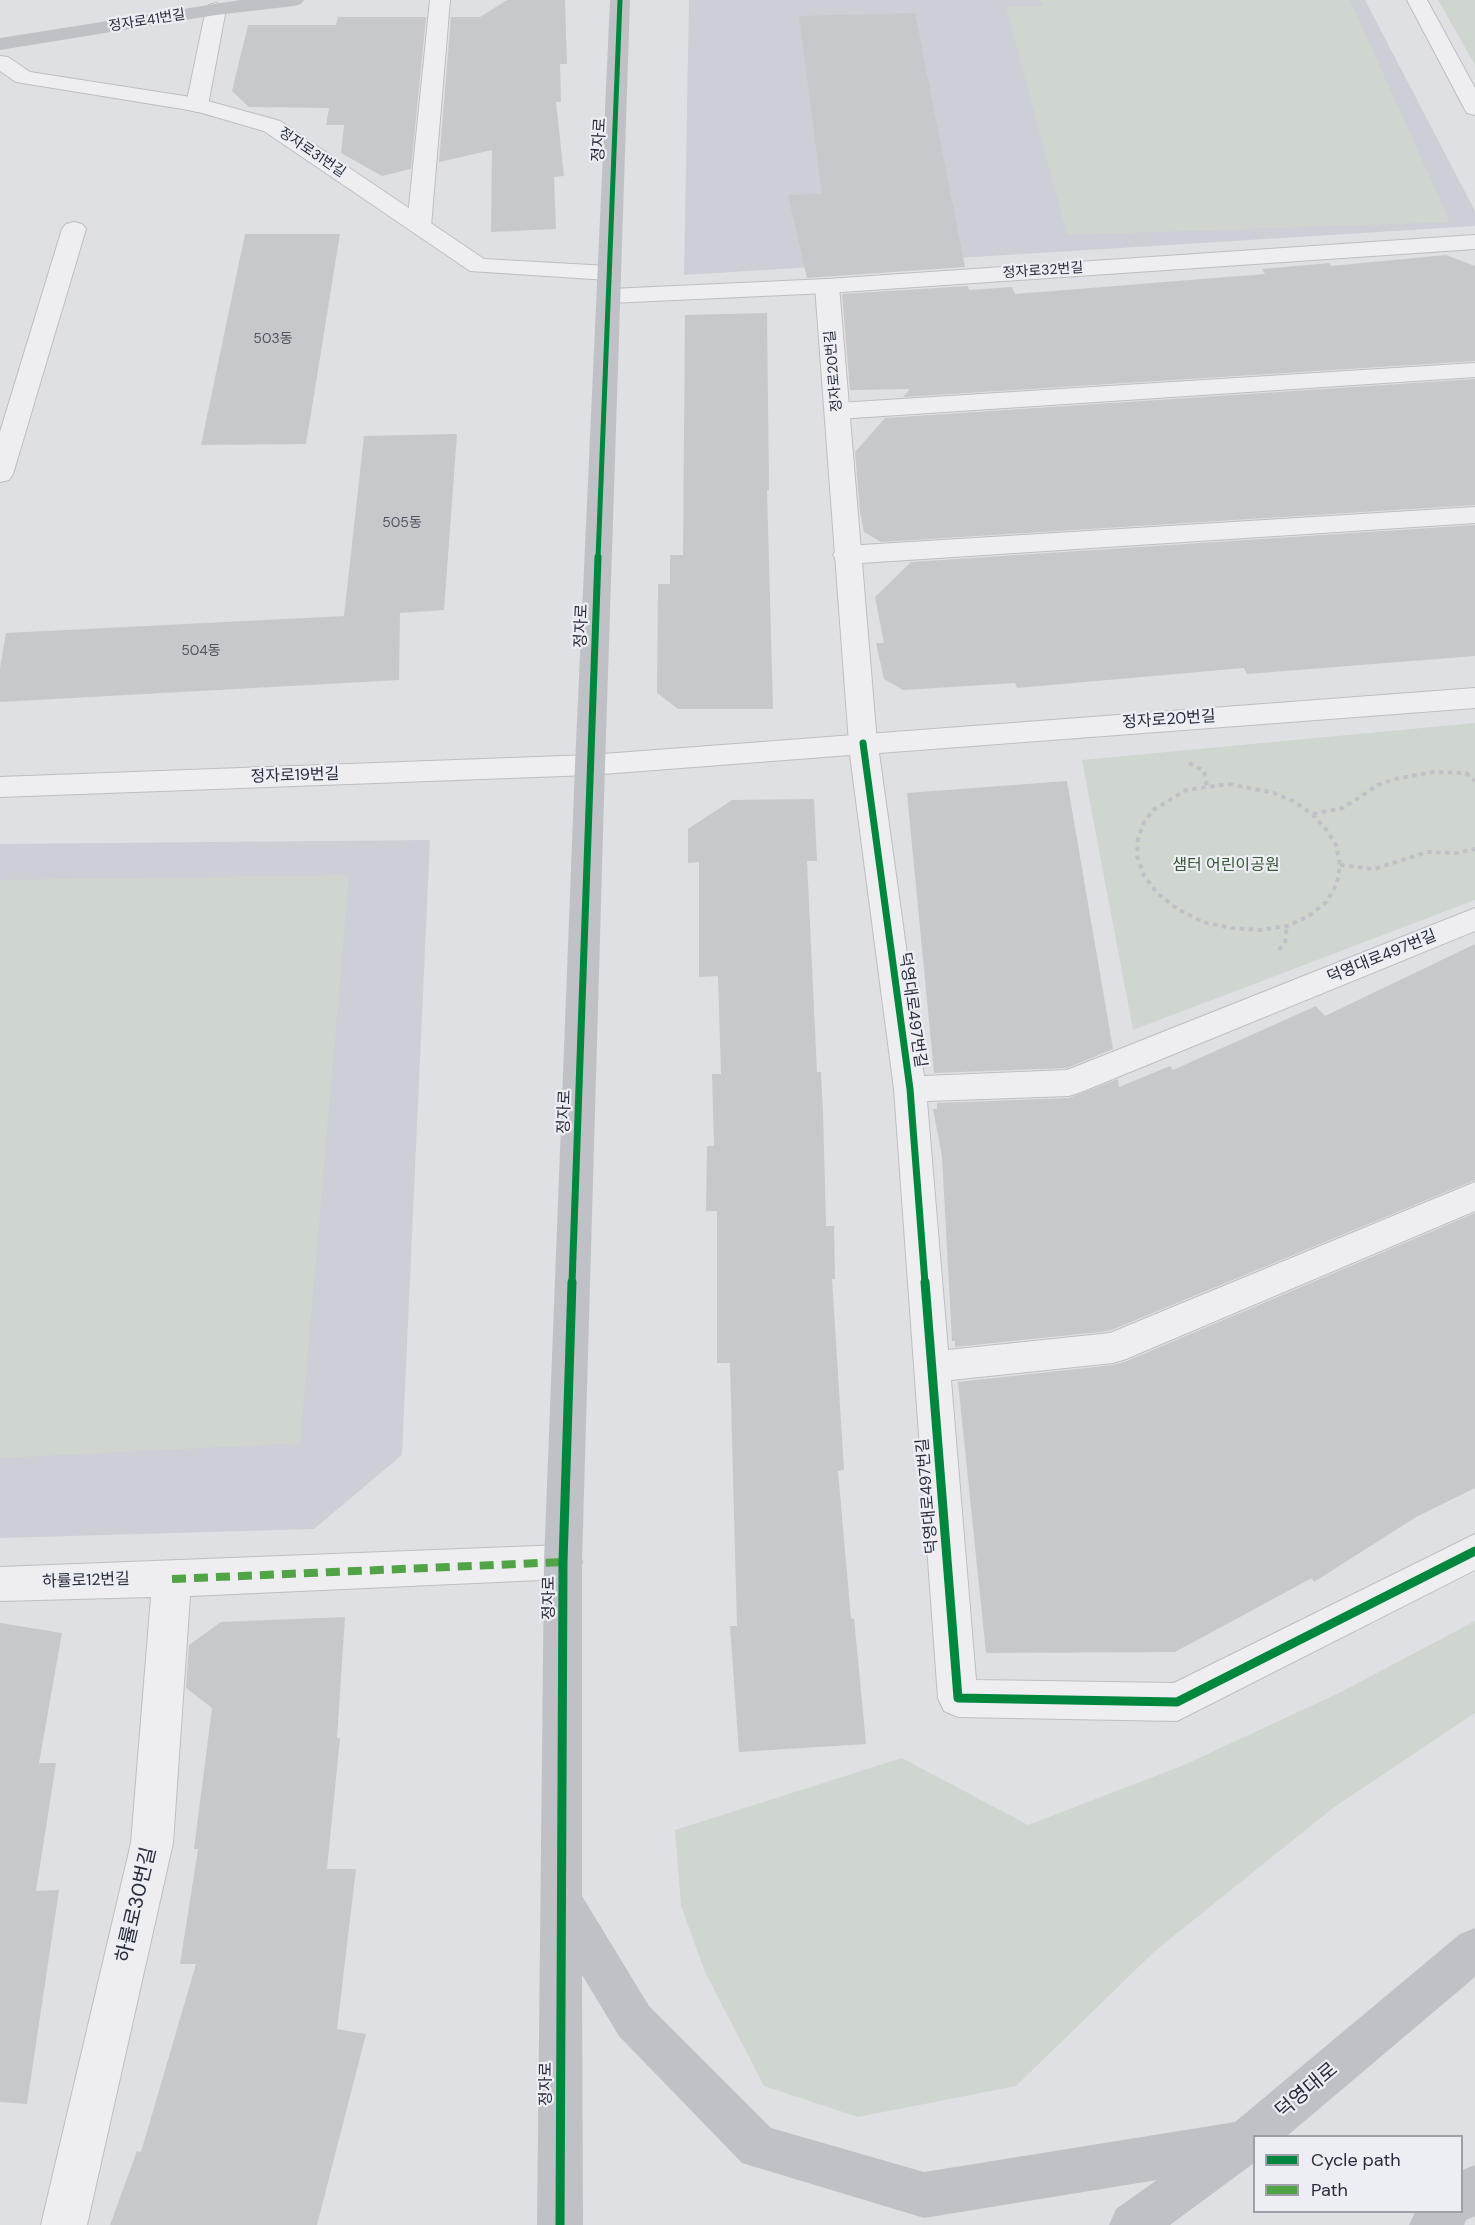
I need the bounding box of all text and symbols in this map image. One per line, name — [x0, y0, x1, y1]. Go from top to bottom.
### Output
street label: 정자로41번길 — [108, 7, 186, 35]
street label: 정자로 — [589, 117, 611, 163]
street label: 정자로31번길 — [275, 125, 349, 181]
street label: 정자로32번길 — [1002, 260, 1084, 282]
street label: 정자로20번길 — [822, 329, 846, 413]
house number: 503동 — [253, 331, 293, 347]
house number: 505동 — [382, 515, 422, 531]
street label: 정자로 — [572, 604, 592, 648]
house number: 504동 — [181, 643, 221, 659]
street label: 정자로20번길 — [1122, 707, 1216, 733]
street label: 정자로19번길 — [250, 765, 340, 787]
park label: 샘터 어린이공원 — [1172, 856, 1280, 876]
street label: 덕영대로497번길 — [1325, 926, 1439, 988]
street label: 덕영대로497번길 — [894, 951, 930, 1069]
street label: 정자로 — [555, 1090, 575, 1134]
street label: 덕영대로497번길 — [913, 1437, 943, 1555]
street label: 하률로12번길 — [42, 1570, 130, 1592]
street label: 정자로 — [540, 1576, 560, 1620]
street label: 하률로30번길 — [112, 1845, 162, 1965]
street label: 덕영대로 — [1271, 2058, 1343, 2124]
street label: 정자로 — [537, 2062, 557, 2106]
legend — [1253, 2135, 1463, 2213]
text: Cycle path — [1311, 2148, 1401, 2172]
text: Path — [1311, 2178, 1348, 2202]

